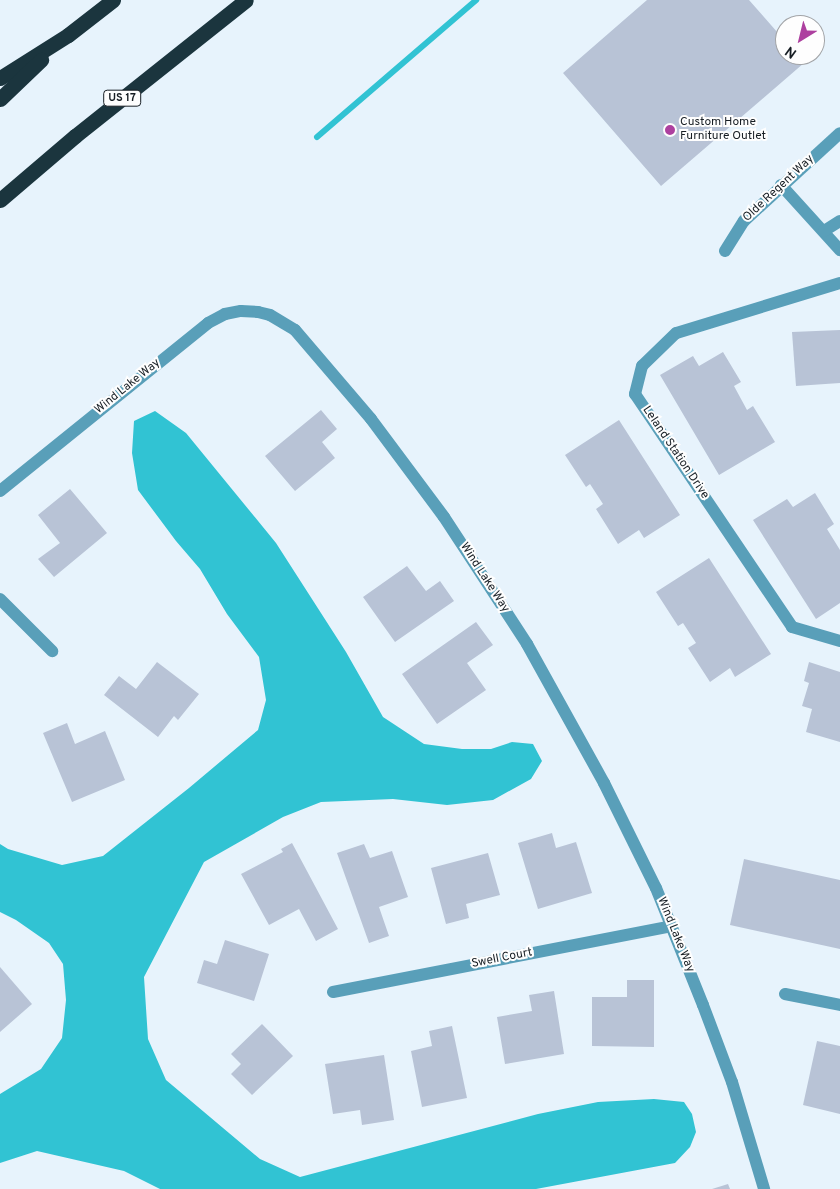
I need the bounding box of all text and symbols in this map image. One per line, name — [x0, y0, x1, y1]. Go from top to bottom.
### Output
north arrow — [775, 15, 825, 65]
text: N — [782, 42, 801, 62]
road number: US 17 — [102, 90, 142, 106]
place label: Custom Home Furniture Outlet — [680, 116, 766, 144]
marker: Custom Home Furniture Outlet — [664, 124, 676, 136]
street label: Olde Regent Way — [740, 152, 818, 226]
street label: Wind Lake Way — [92, 356, 164, 418]
street label: Leland Station Drive — [639, 404, 711, 502]
street label: Wind Lake Way — [456, 540, 512, 616]
street label: Wind Lake Way — [653, 895, 697, 975]
street label: Swell Court — [470, 946, 534, 972]

